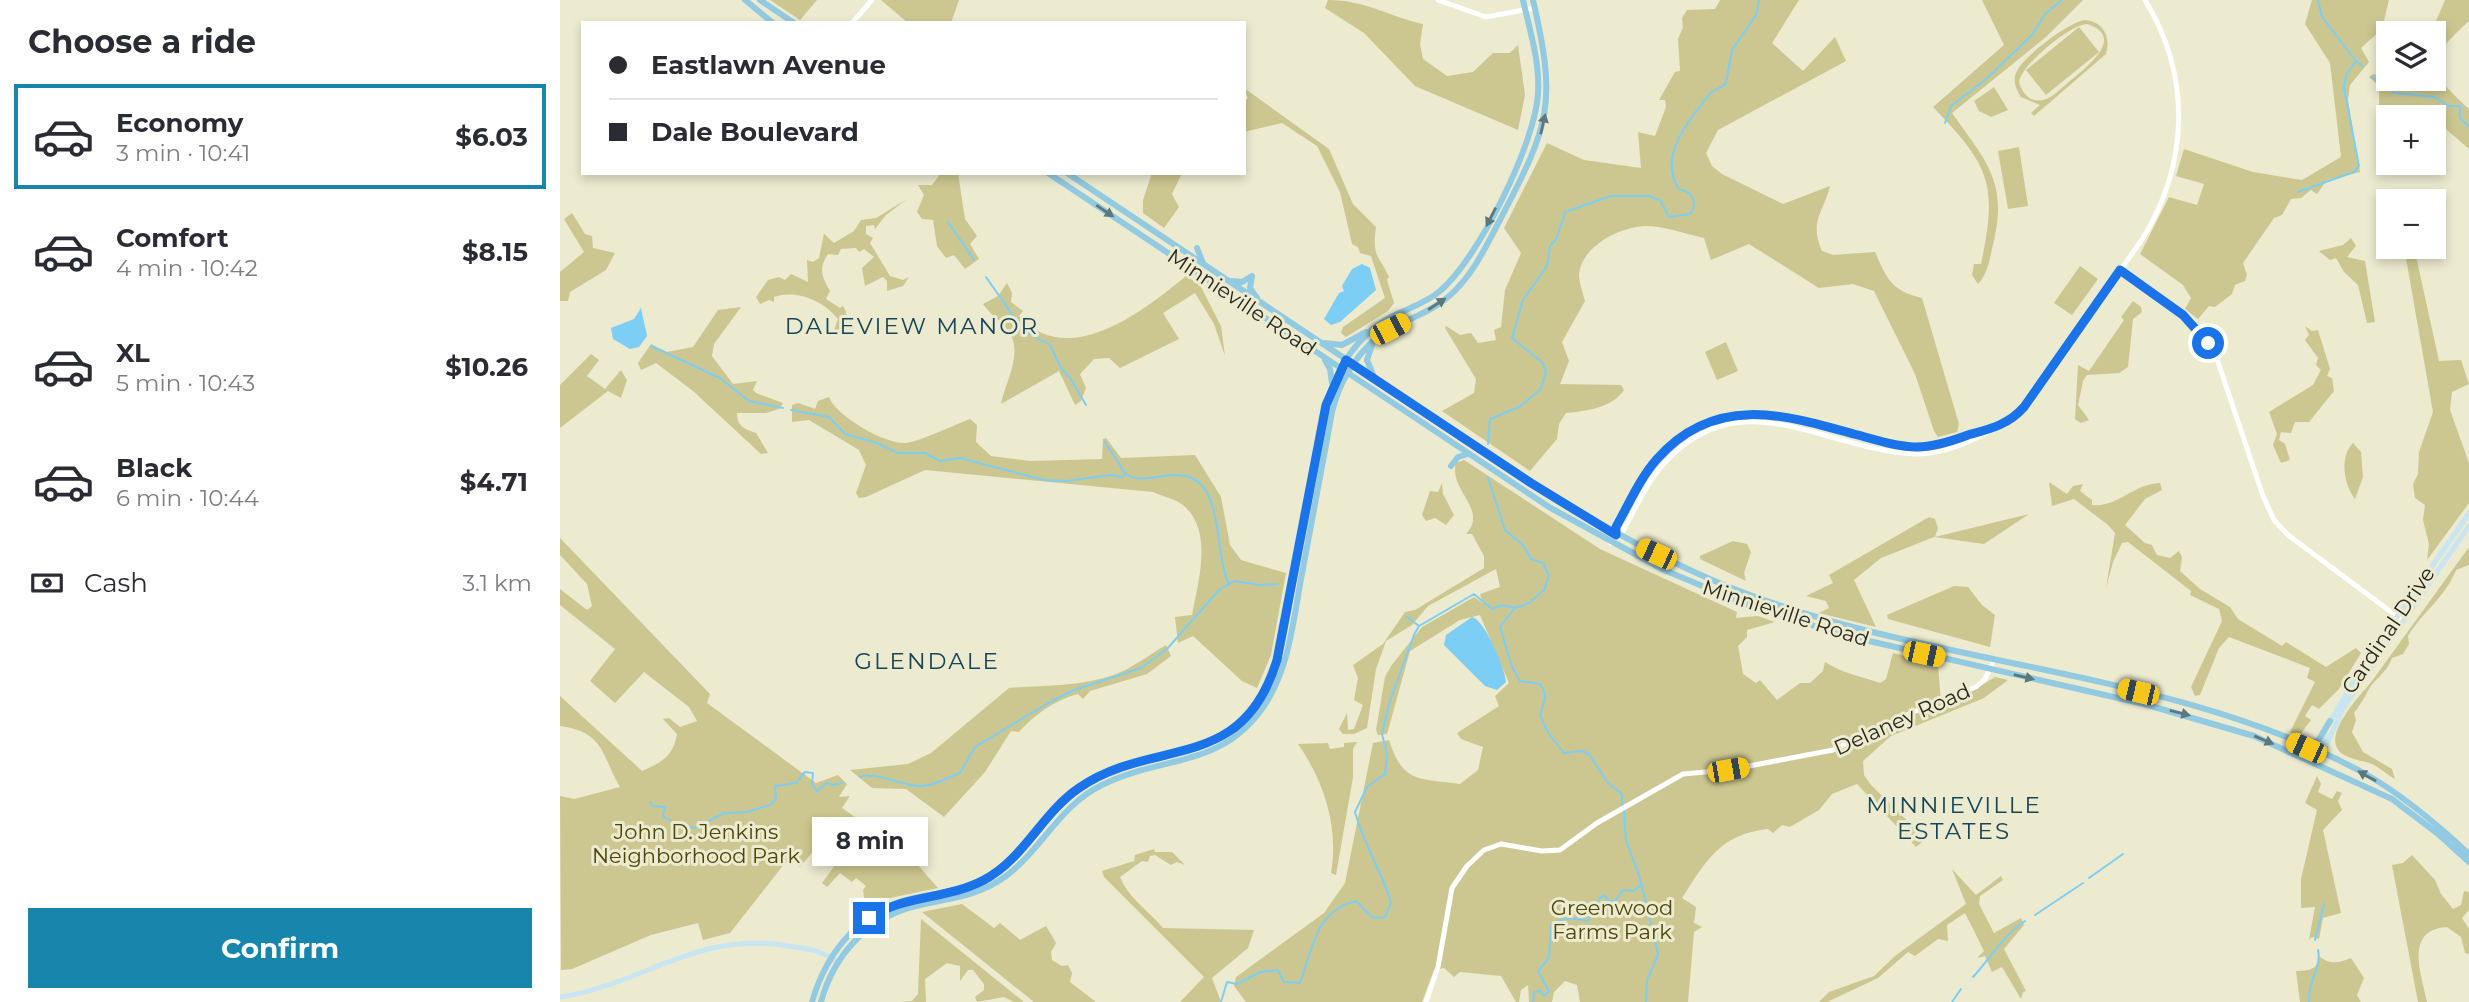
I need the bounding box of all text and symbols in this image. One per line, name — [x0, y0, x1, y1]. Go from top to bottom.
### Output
map controls — [2376, 21, 2446, 259]
button: layers — [2376, 21, 2446, 91]
text: Choose a ride — [28, 22, 256, 61]
text: Eastlawn Avenue — [651, 49, 886, 81]
icon: car — [32, 105, 95, 168]
button: + — [2376, 105, 2446, 175]
text: Economy — [116, 107, 243, 139]
one-way arrow — [1538, 113, 1549, 135]
text: Dale Boulevard — [651, 116, 859, 148]
text: $6.03 — [455, 121, 528, 153]
text: 3 min · 10:41 — [116, 139, 250, 167]
button: − — [2376, 189, 2446, 259]
one-way arrow — [1096, 204, 1114, 218]
one-way arrow — [1485, 207, 1496, 227]
icon: car — [32, 220, 95, 283]
text: Comfort — [116, 222, 228, 254]
text: $8.15 — [462, 236, 528, 268]
street label: Minnieville Road — [1163, 243, 1321, 361]
text: 4 min · 10:42 — [116, 254, 258, 282]
one-way arrow — [1427, 298, 1447, 311]
car — [1367, 310, 1414, 348]
district label: DALEVIEW MANOR — [785, 312, 1039, 340]
route start — [2192, 327, 2224, 359]
icon: car — [32, 335, 95, 398]
text: XL — [116, 337, 150, 369]
text: $10.26 — [445, 351, 528, 383]
text: 5 min · 10:43 — [116, 369, 255, 397]
icon: car — [32, 450, 95, 513]
text: Black — [116, 452, 192, 484]
text: $4.71 — [460, 466, 528, 498]
text: 6 min · 10:44 — [116, 484, 259, 512]
car — [1633, 536, 1680, 572]
street label: Cardinal Drive — [2336, 562, 2440, 698]
icon: cash — [28, 564, 66, 602]
text: Cash — [84, 567, 148, 599]
text: 3.1 km — [462, 569, 532, 597]
street label: Minnieville Road — [1700, 574, 1872, 652]
car — [1902, 639, 1947, 669]
district label: GLENDALE — [854, 647, 1000, 675]
one-way arrow — [2013, 671, 2035, 682]
car — [2116, 677, 2161, 707]
street label: Delaney Road — [1830, 678, 1974, 760]
one-way arrow — [2169, 708, 2191, 719]
car — [2283, 730, 2330, 766]
one-way arrow — [2254, 734, 2274, 746]
car — [1706, 756, 1751, 784]
one-way arrow — [2357, 770, 2377, 781]
district label: MINNIEVILLE ESTATES — [1866, 791, 2042, 845]
callout: 8 min — [811, 816, 927, 866]
park label: John D. Jenkins Neighborhood Park — [592, 819, 800, 868]
text: 8 min — [836, 827, 904, 855]
park label: Greenwood Farms Park — [1551, 895, 1673, 944]
route end — [853, 902, 885, 934]
button: Confirm — [28, 908, 532, 988]

